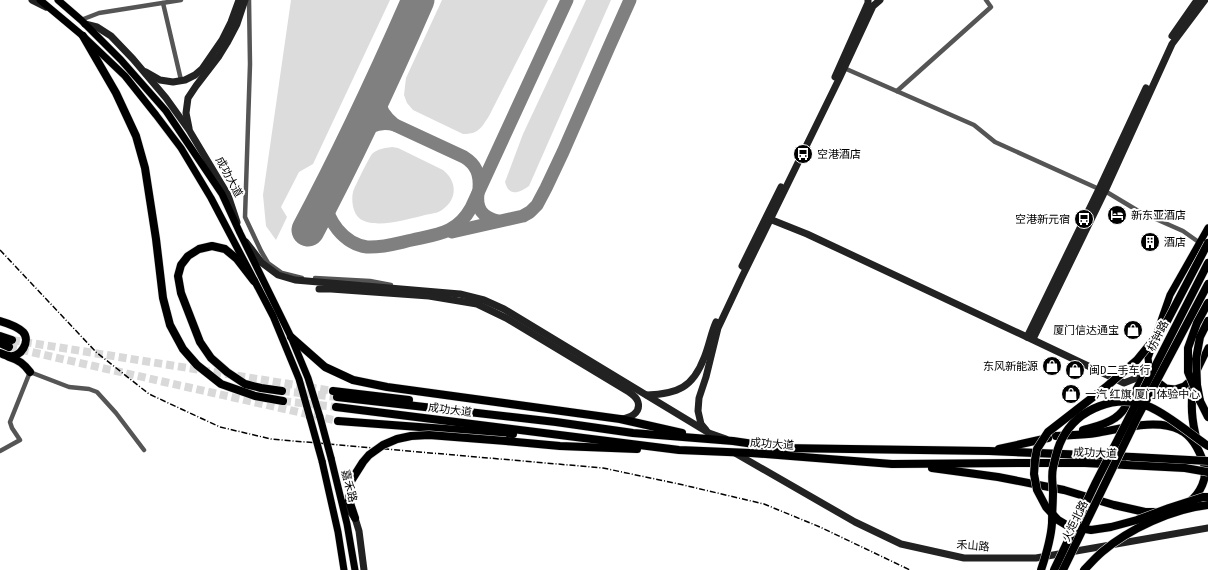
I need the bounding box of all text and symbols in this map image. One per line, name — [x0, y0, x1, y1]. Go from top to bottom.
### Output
bus stop icon: 空港酒店 — [792, 143, 814, 165]
place label: 空港酒店 — [817, 148, 861, 161]
street label: 成功大道 — [213, 155, 245, 199]
hotel icon: 新东亚酒店 — [1106, 204, 1128, 226]
bus stop icon: 空港新元宿 — [1073, 208, 1095, 230]
place label: 新东亚酒店 — [1131, 209, 1186, 222]
place label: 空港新元宿 — [1015, 213, 1070, 226]
building icon: 酒店 — [1139, 231, 1161, 253]
place label: 酒店 — [1164, 236, 1186, 249]
street label: 枋钟路 — [1145, 318, 1171, 354]
shop icon: 厦门信达通宝 — [1122, 319, 1144, 341]
place label: 厦门信达通宝 — [1053, 324, 1119, 337]
shop icon: 东风新能源 — [1041, 355, 1063, 377]
shop icon: 闽D二手车行 — [1064, 359, 1086, 381]
place label: 东风新能源 — [983, 360, 1038, 373]
place label: 闽D二手车行 — [1089, 364, 1150, 377]
shop icon: 一汽 红旗 厦门体验中心 — [1060, 383, 1082, 405]
place label: 一汽 红旗 厦门体验中心 — [1085, 388, 1200, 401]
street label: 成功大道 — [427, 401, 473, 419]
street label: 成功大道 — [750, 436, 794, 452]
street label: 成功大道 — [1073, 446, 1117, 460]
street label: 嘉禾路 — [339, 468, 359, 504]
street label: 火炬北路 — [1060, 498, 1090, 544]
street label: 禾山路 — [956, 538, 990, 554]

